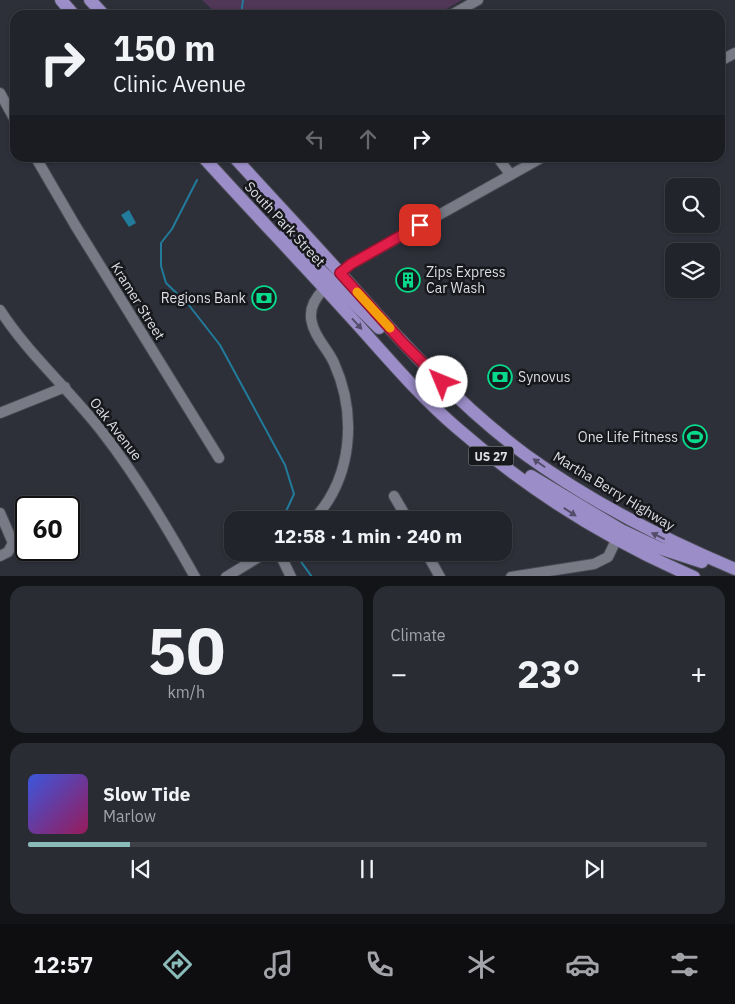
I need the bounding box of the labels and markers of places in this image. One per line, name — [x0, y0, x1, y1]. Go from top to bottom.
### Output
pin — [399, 204, 441, 246]
place label: Zips Express Car Wash — [426, 263, 506, 297]
building icon: Zips Express Car Wash — [395, 267, 421, 293]
bank icon: Regions Bank — [251, 285, 277, 311]
place label: Regions Bank — [161, 289, 247, 307]
bank icon: Synovus — [487, 364, 513, 390]
place label: Synovus — [518, 368, 571, 386]
sports icon: One Life Fitness — [682, 424, 708, 450]
place label: One Life Fitness — [578, 428, 678, 446]

